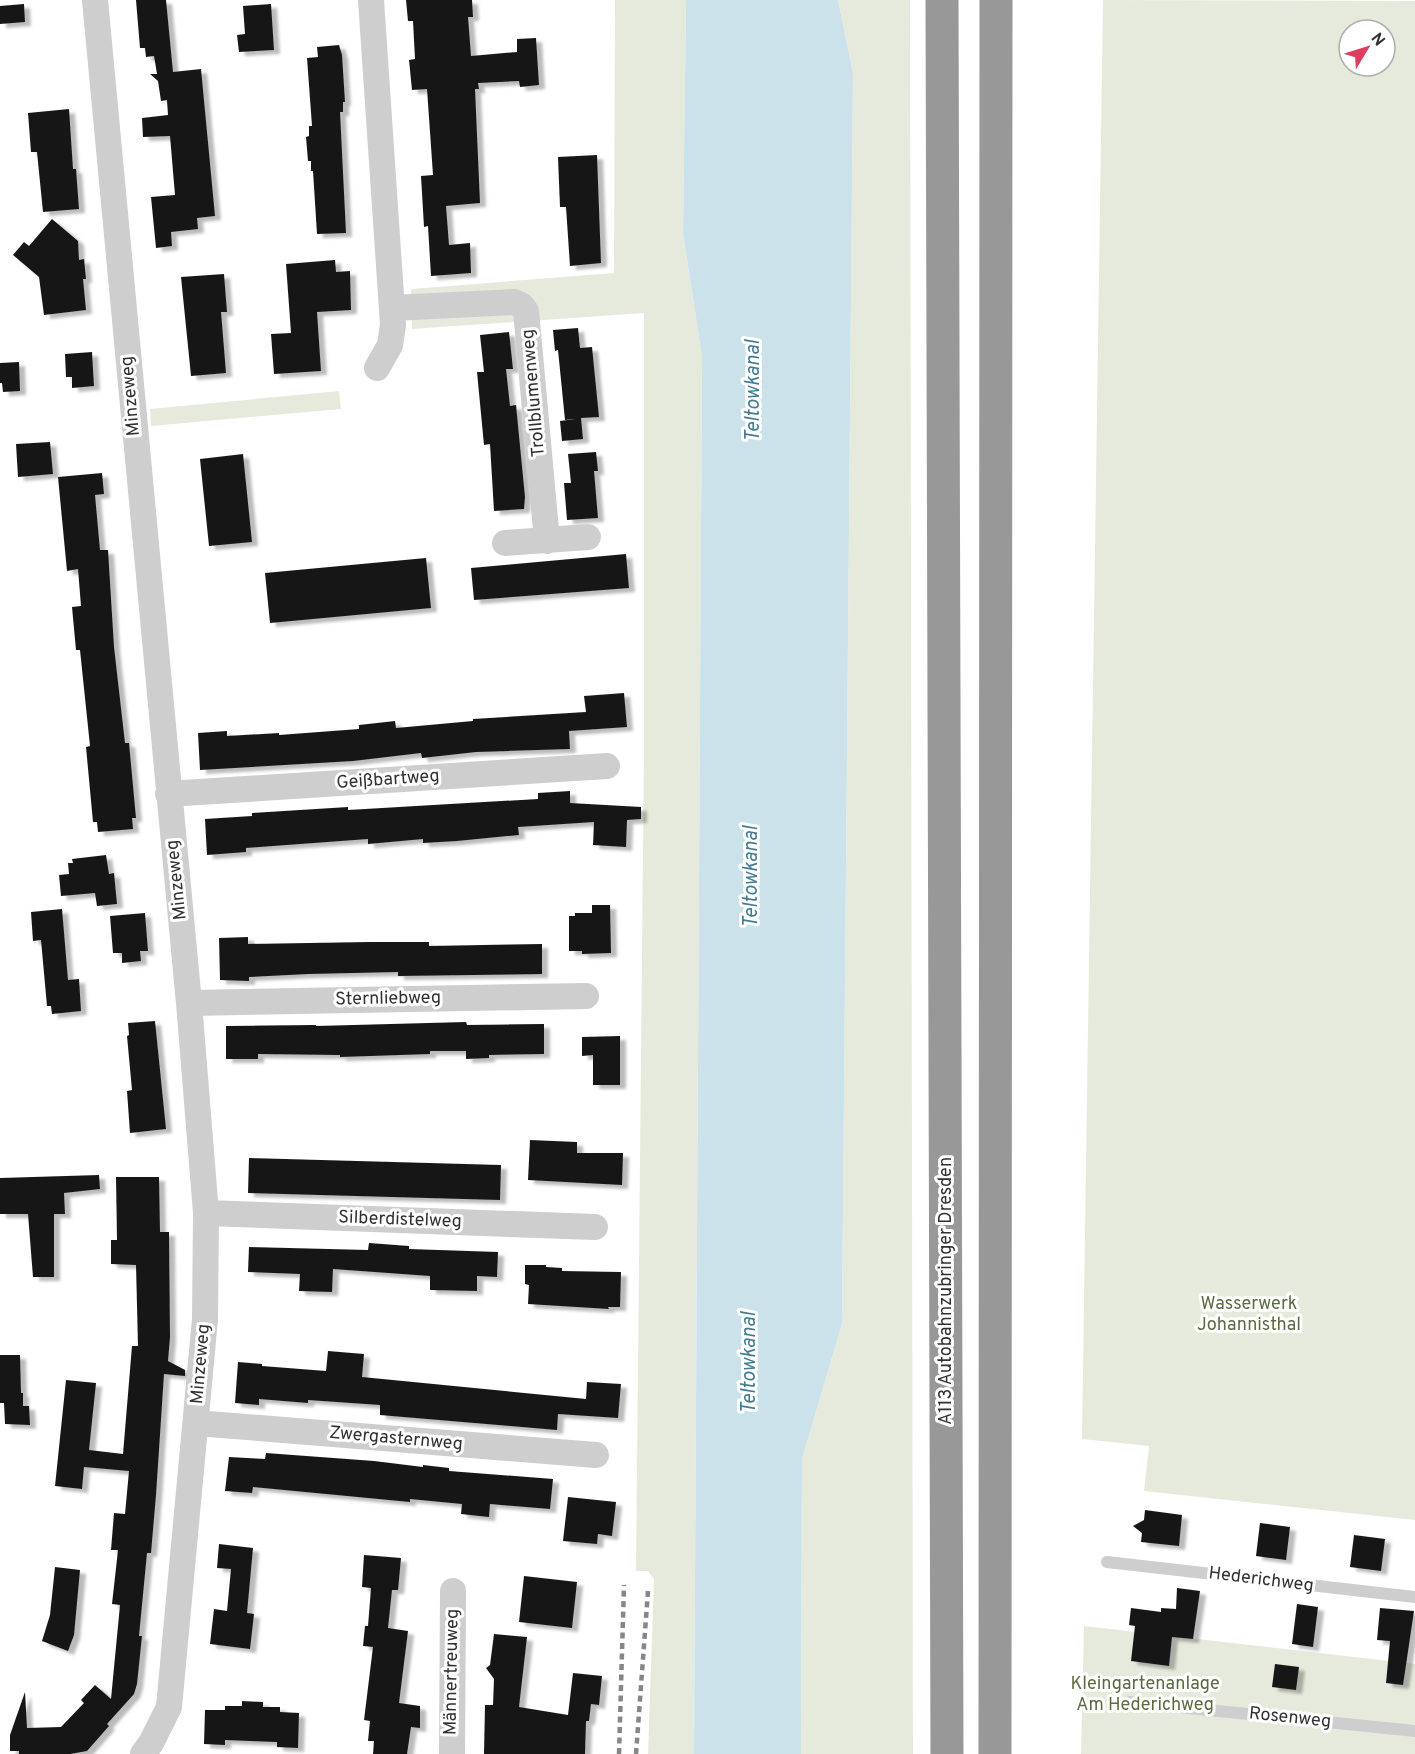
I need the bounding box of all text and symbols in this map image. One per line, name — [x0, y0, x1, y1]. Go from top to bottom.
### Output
north arrow — [1337, 18, 1397, 78]
text: N — [1366, 29, 1389, 51]
street label: Trollblumenweg — [517, 328, 551, 458]
water label: Teltowkanal — [741, 339, 767, 442]
street label: Minzeweg — [116, 355, 146, 437]
street label: Geißbartweg — [336, 765, 440, 795]
water label: Teltowkanal — [739, 825, 765, 928]
street label: Minzeweg — [161, 839, 193, 921]
street label: Sternliebweg — [335, 987, 441, 1011]
street label: A113 Autobahnzubringer Dresden — [935, 1157, 958, 1425]
street label: Silberdistelweg — [338, 1206, 462, 1234]
park label: Wasserwerk Johannisthal — [1197, 1293, 1301, 1337]
water label: Teltowkanal — [737, 1311, 763, 1414]
street label: Minzeweg — [186, 1323, 216, 1405]
street label: Zwergasternweg — [328, 1422, 464, 1456]
street label: Hederichweg — [1207, 1562, 1315, 1598]
street label: Männertreuweg — [439, 1609, 465, 1735]
park label: Kleingartenanlage Am Hederichweg — [1070, 1673, 1220, 1717]
street label: Rosenweg — [1248, 1702, 1332, 1734]

